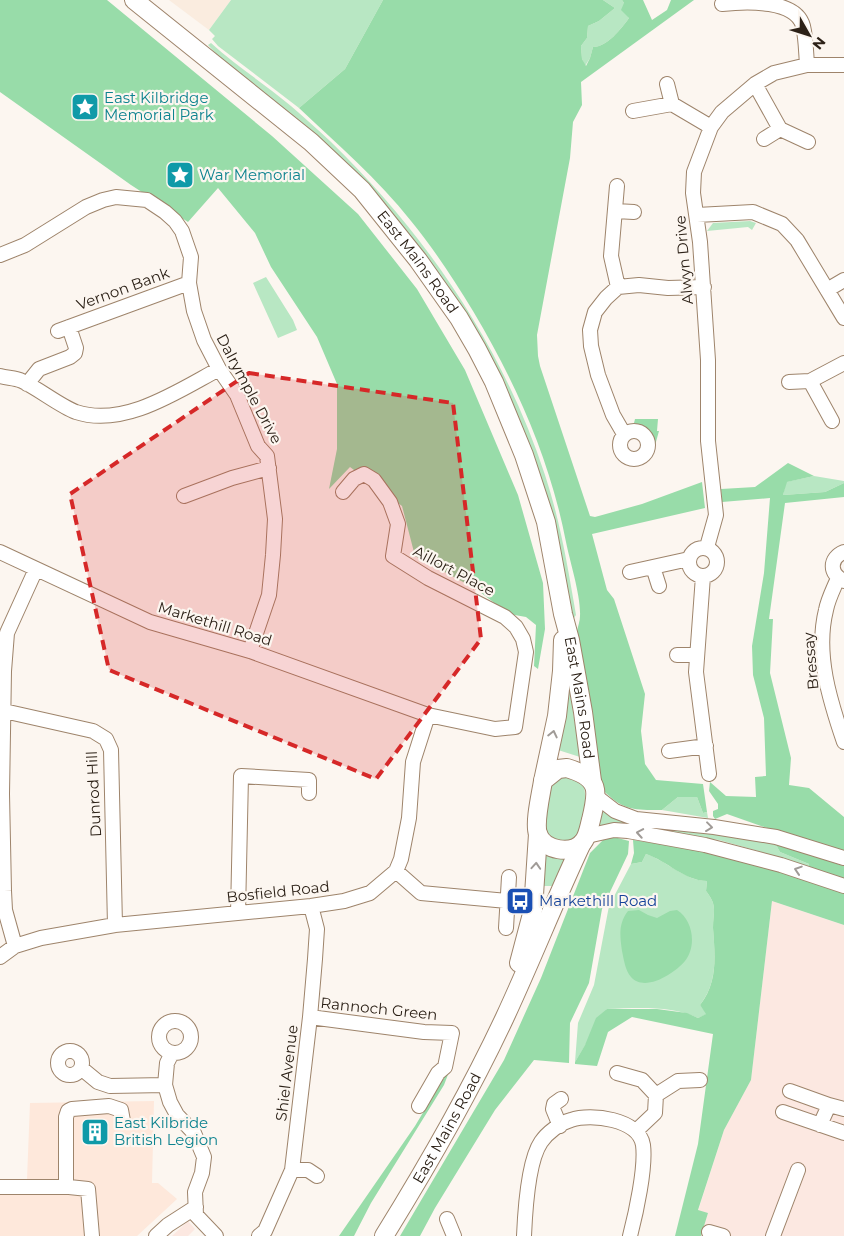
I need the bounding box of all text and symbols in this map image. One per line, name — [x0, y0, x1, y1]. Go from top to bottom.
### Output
north arrow — [784, 10, 834, 60]
text: N — [809, 33, 830, 53]
place label: East Kilbridge Memorial Park — [104, 88, 214, 124]
place icon: East Kilbridge Memorial Park — [70, 92, 100, 122]
place icon: War Memorial — [165, 160, 195, 190]
place label: War Memorial — [199, 165, 305, 184]
street label: East Mains Road — [373, 206, 463, 317]
street label: Alwyn Drive — [670, 215, 697, 305]
street label: Vernon Bank — [74, 263, 172, 314]
street label: Dalrymple Drive — [212, 331, 286, 447]
street label: Aillort Place — [410, 541, 498, 600]
street label: Markethill Road — [156, 597, 274, 650]
street label: Bressay — [798, 631, 822, 691]
street label: East Mains Road — [561, 635, 599, 760]
one-way arrow — [547, 729, 558, 738]
street label: Dunrod Hill — [82, 750, 105, 838]
one-way arrow — [705, 821, 713, 832]
one-way arrow — [635, 828, 644, 838]
one-way arrow — [530, 862, 541, 870]
one-way arrow — [794, 866, 802, 876]
street label: Bosfield Road — [225, 877, 330, 906]
bus stop icon: Markethill Road — [505, 886, 535, 916]
place label: Markethill Road — [539, 891, 657, 910]
street label: Rannoch Green — [320, 993, 438, 1024]
street label: Shiel Avenue — [271, 1024, 302, 1122]
street label: East Mains Road — [408, 1069, 485, 1187]
place label: East Kilbride British Legion — [114, 1113, 218, 1149]
building icon: East Kilbride British Legion — [80, 1117, 110, 1147]

